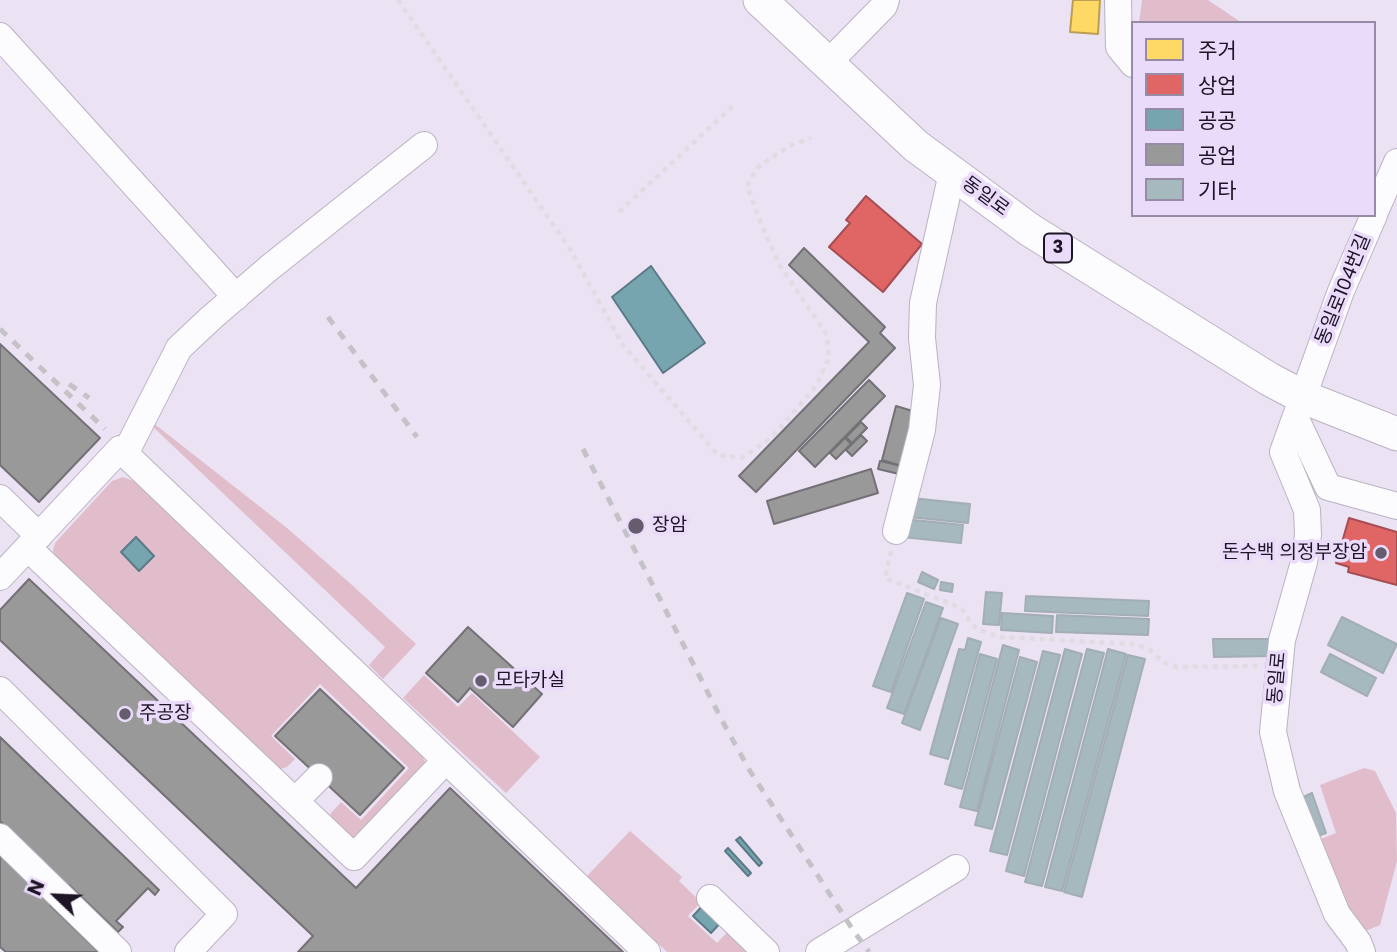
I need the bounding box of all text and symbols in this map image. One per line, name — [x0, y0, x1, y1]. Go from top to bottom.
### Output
legend — [1131, 21, 1376, 217]
text: 주거 — [1198, 36, 1237, 65]
text: 상업 — [1198, 71, 1237, 100]
text: 공공 — [1198, 106, 1237, 135]
text: 공업 — [1198, 141, 1237, 170]
street label: 동일로 — [957, 172, 1013, 222]
text: 기타 — [1198, 176, 1237, 205]
street label: 동일로104번길 — [1311, 231, 1377, 349]
road number: 3 — [1044, 234, 1072, 262]
place label: 장암 — [652, 515, 687, 537]
marker: 장암 — [626, 516, 646, 536]
place label: 돈수백 의정부장암 — [1222, 542, 1367, 564]
marker: 돈수백 의정부장암 — [1373, 545, 1389, 561]
street label: 동일로 — [1264, 651, 1292, 705]
place label: 모타카실 — [495, 670, 565, 692]
marker: 모타카실 — [473, 673, 489, 689]
place label: 주공장 — [139, 703, 191, 725]
marker: 주공장 — [117, 706, 133, 722]
north arrow — [21, 861, 91, 931]
text: N — [21, 876, 51, 899]

